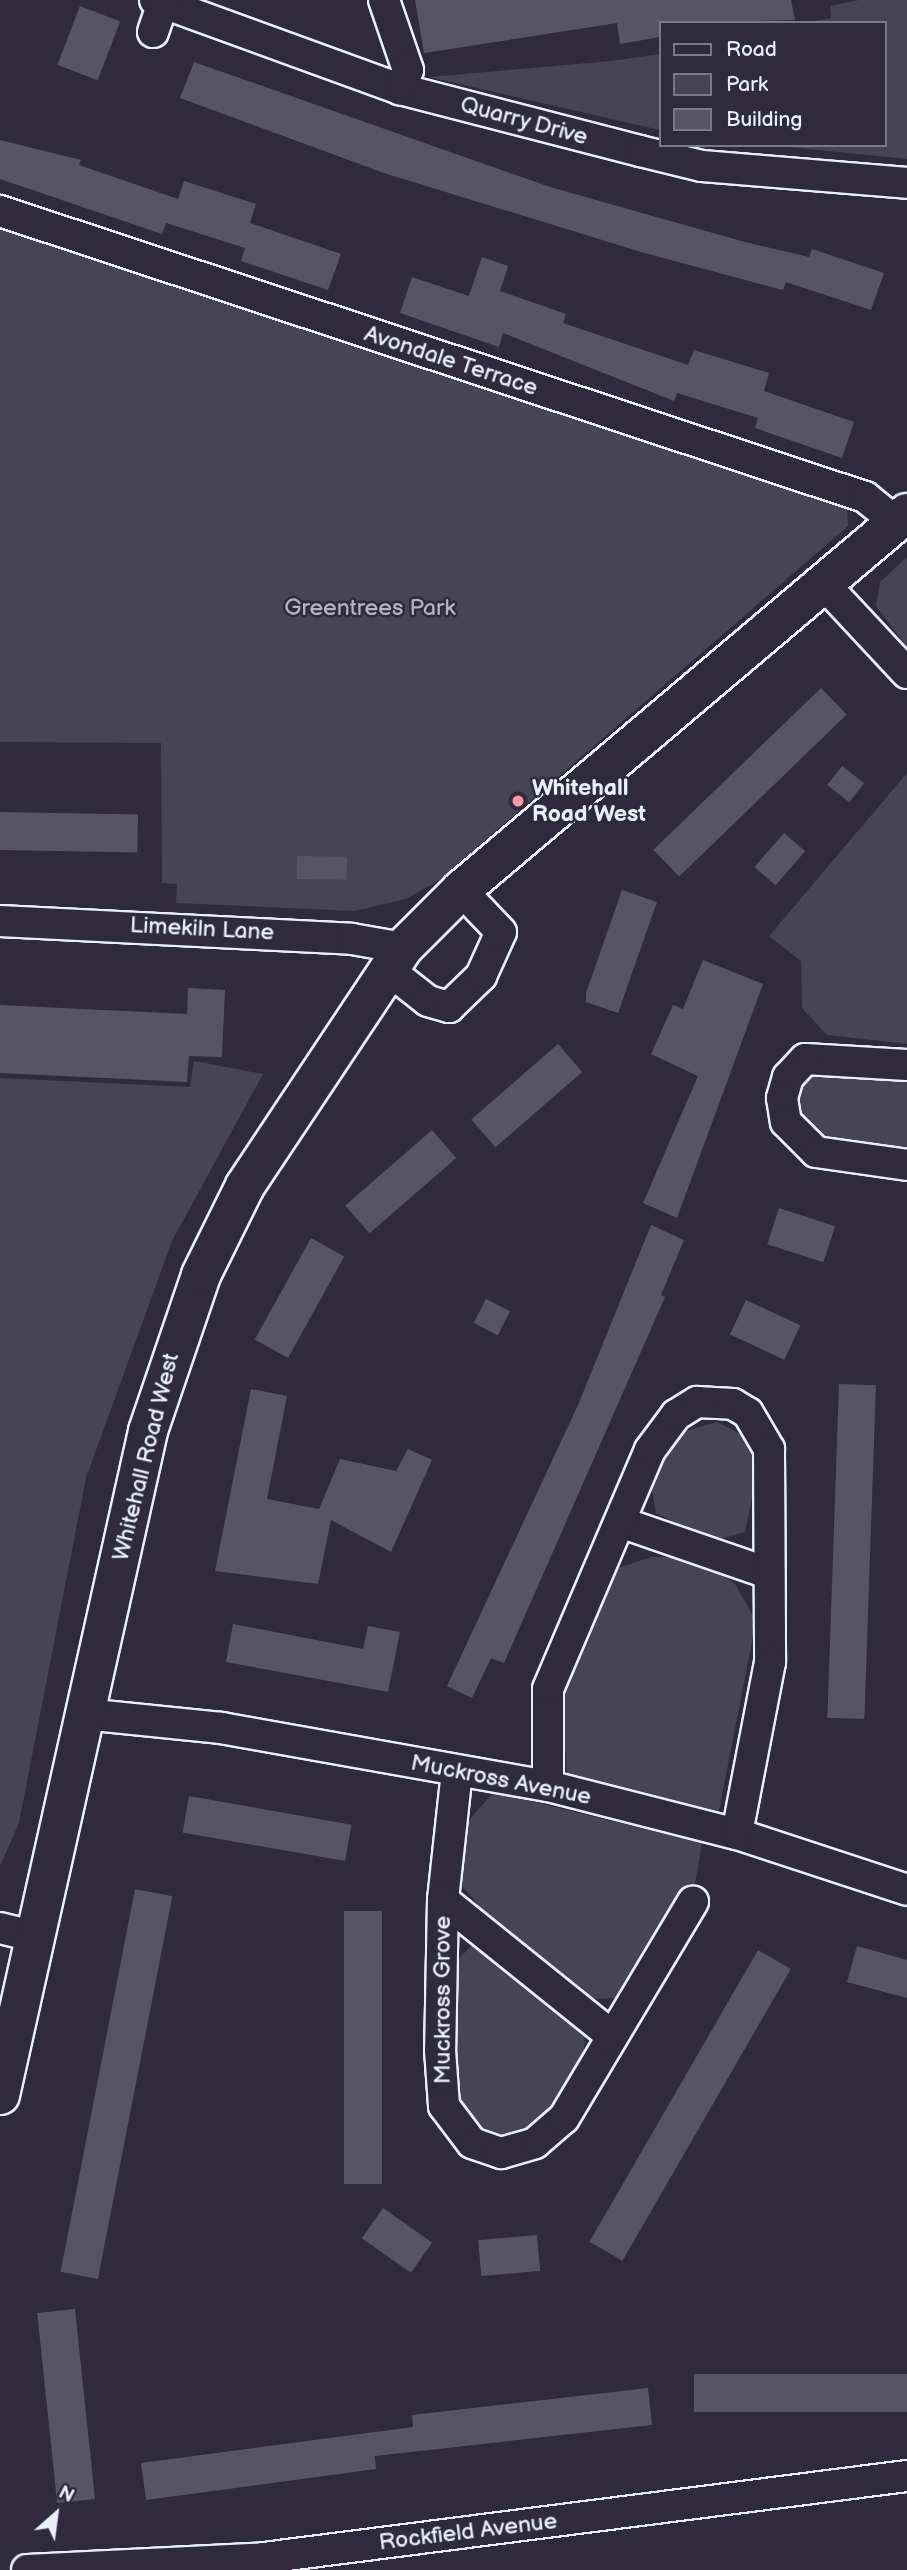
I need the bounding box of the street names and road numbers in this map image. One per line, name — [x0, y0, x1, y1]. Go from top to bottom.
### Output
street label: Quarry Drive — [457, 91, 591, 151]
street label: Avondale Terrace — [360, 320, 542, 402]
street label: Limekiln Lane — [129, 911, 275, 947]
street label: Whitehall Road West — [107, 1350, 185, 1564]
street label: Muckross Avenue — [408, 1749, 594, 1811]
street label: Muckross Grove — [429, 1916, 457, 2084]
street label: Rockfield Avenue — [377, 2507, 559, 2557]

